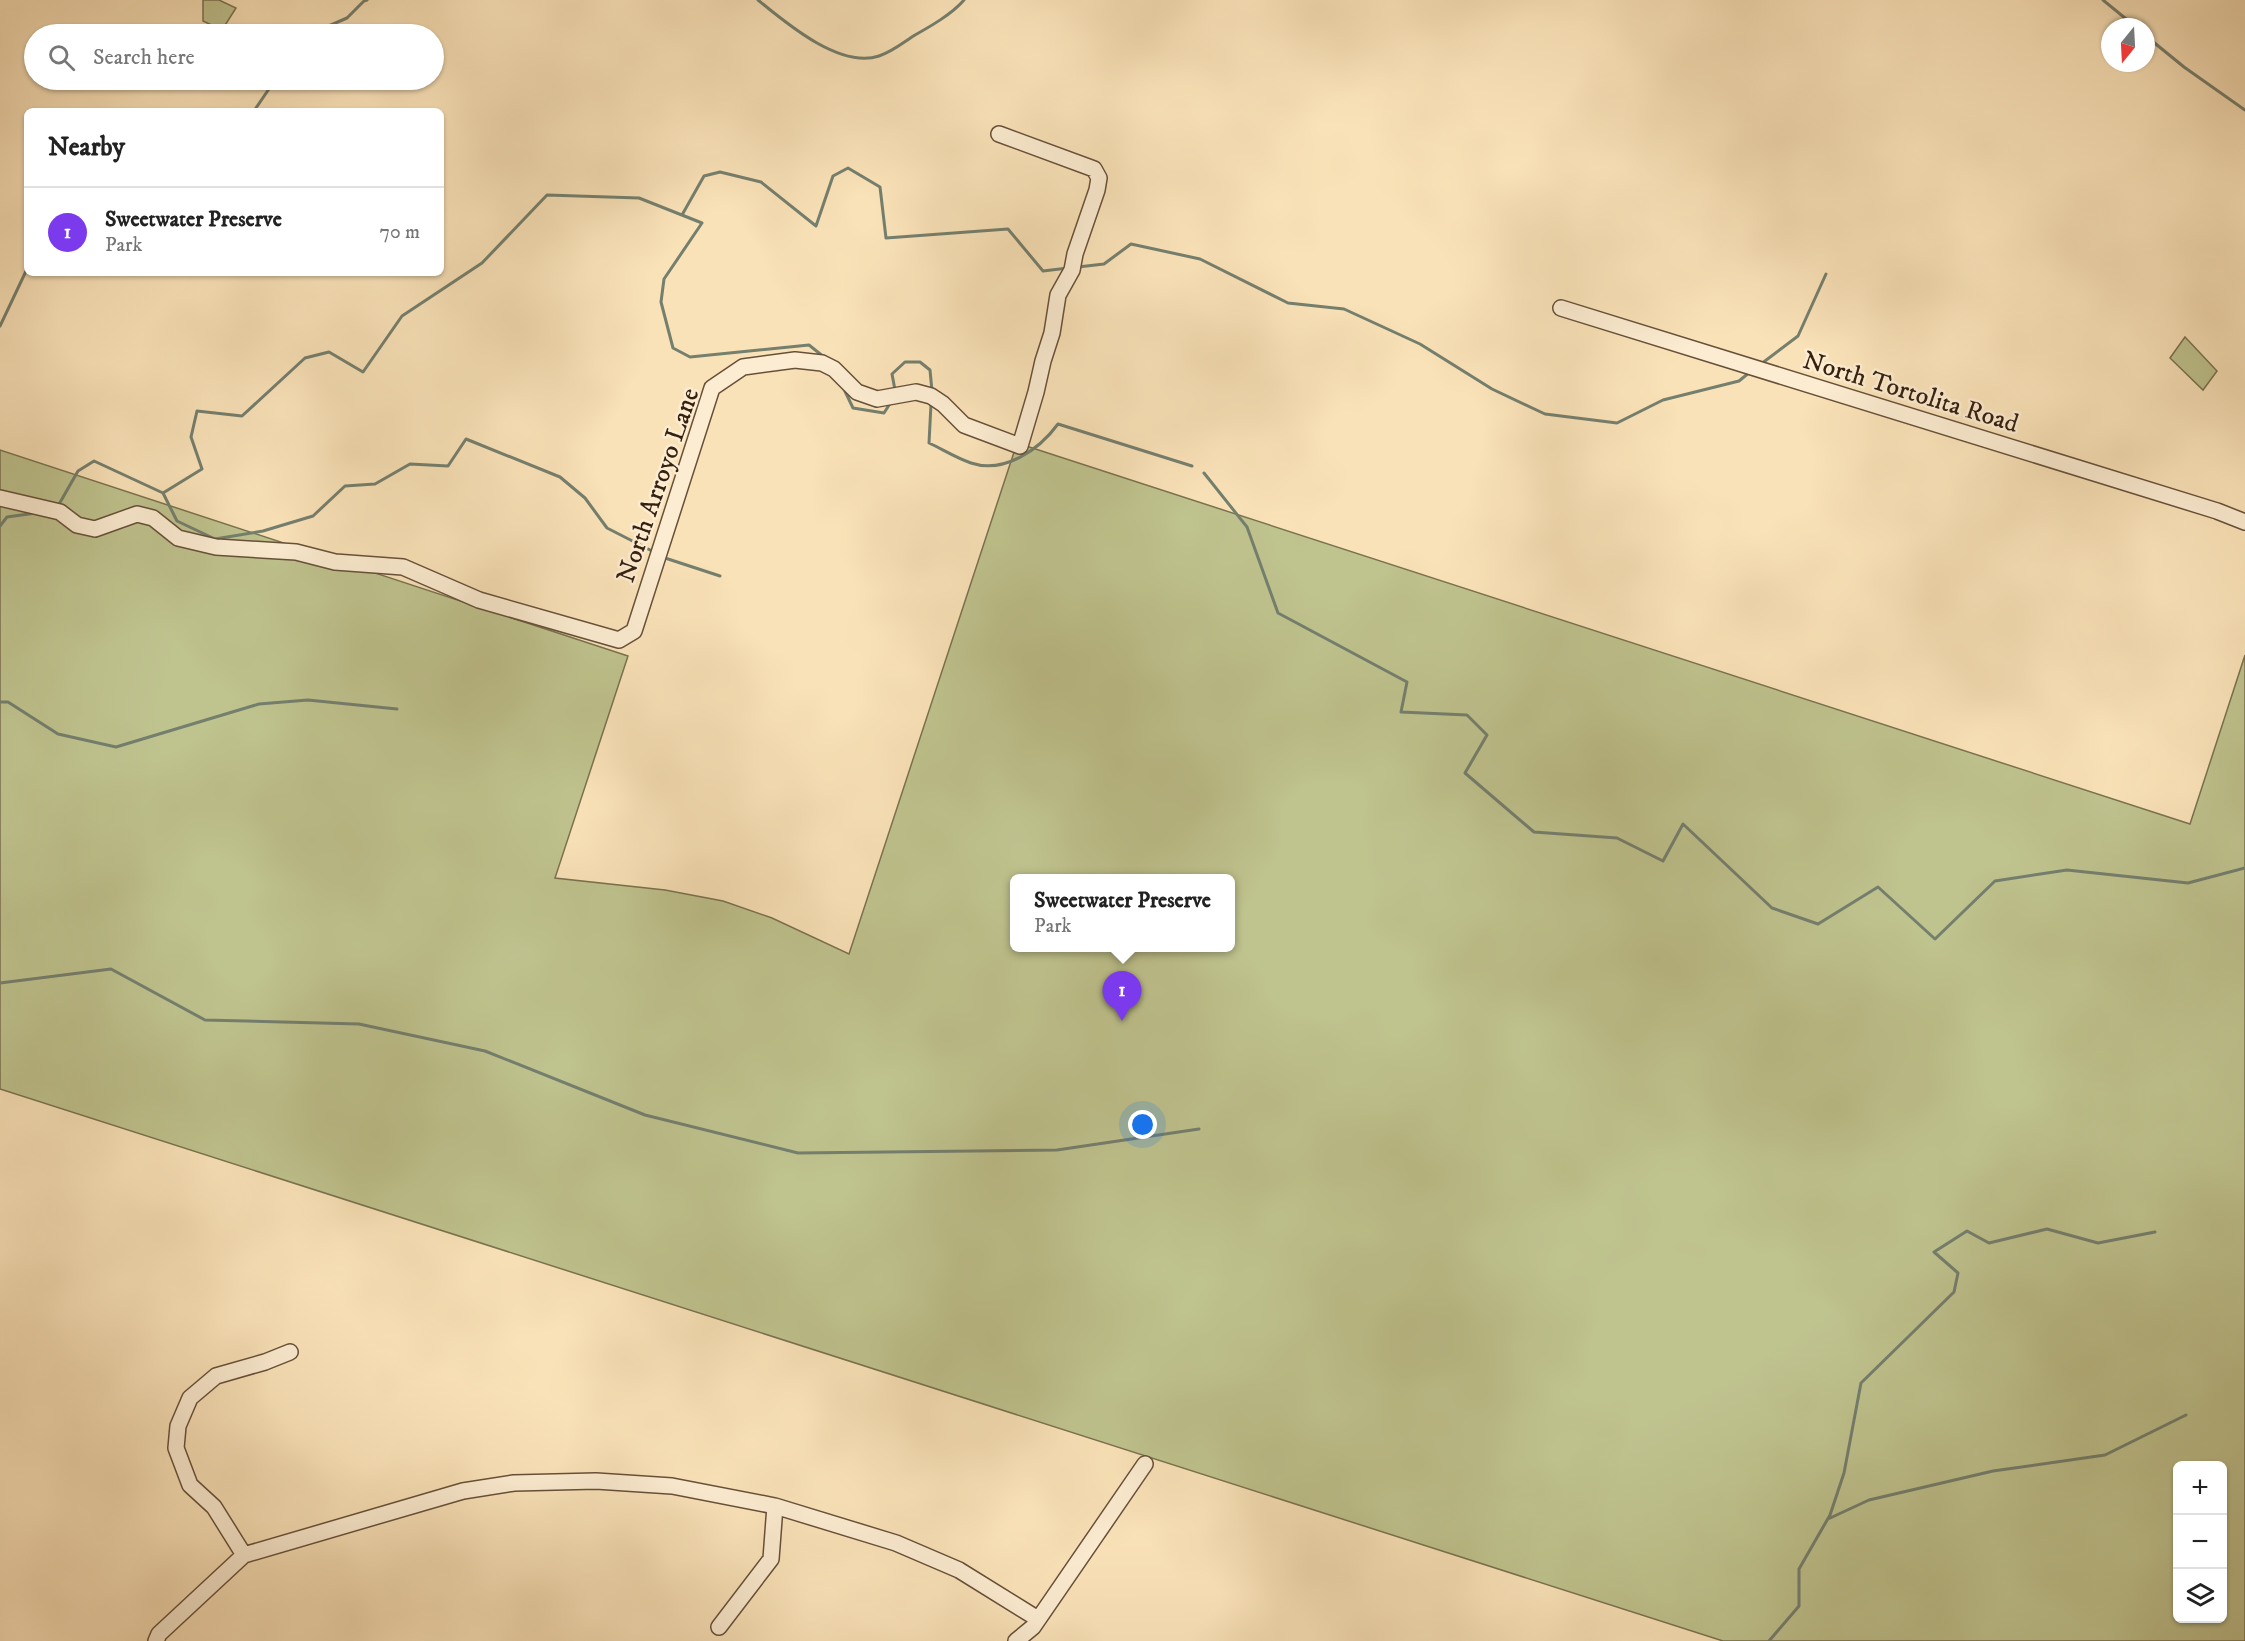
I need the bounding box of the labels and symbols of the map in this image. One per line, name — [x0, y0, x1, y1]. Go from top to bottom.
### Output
north arrow — [2101, 18, 2155, 72]
street label: North Tortolita Road — [1799, 344, 2022, 441]
street label: North Arroyo Lane — [610, 384, 707, 587]
pin: 1 — [1102, 972, 1142, 1021]
your location — [1128, 1110, 1157, 1139]

